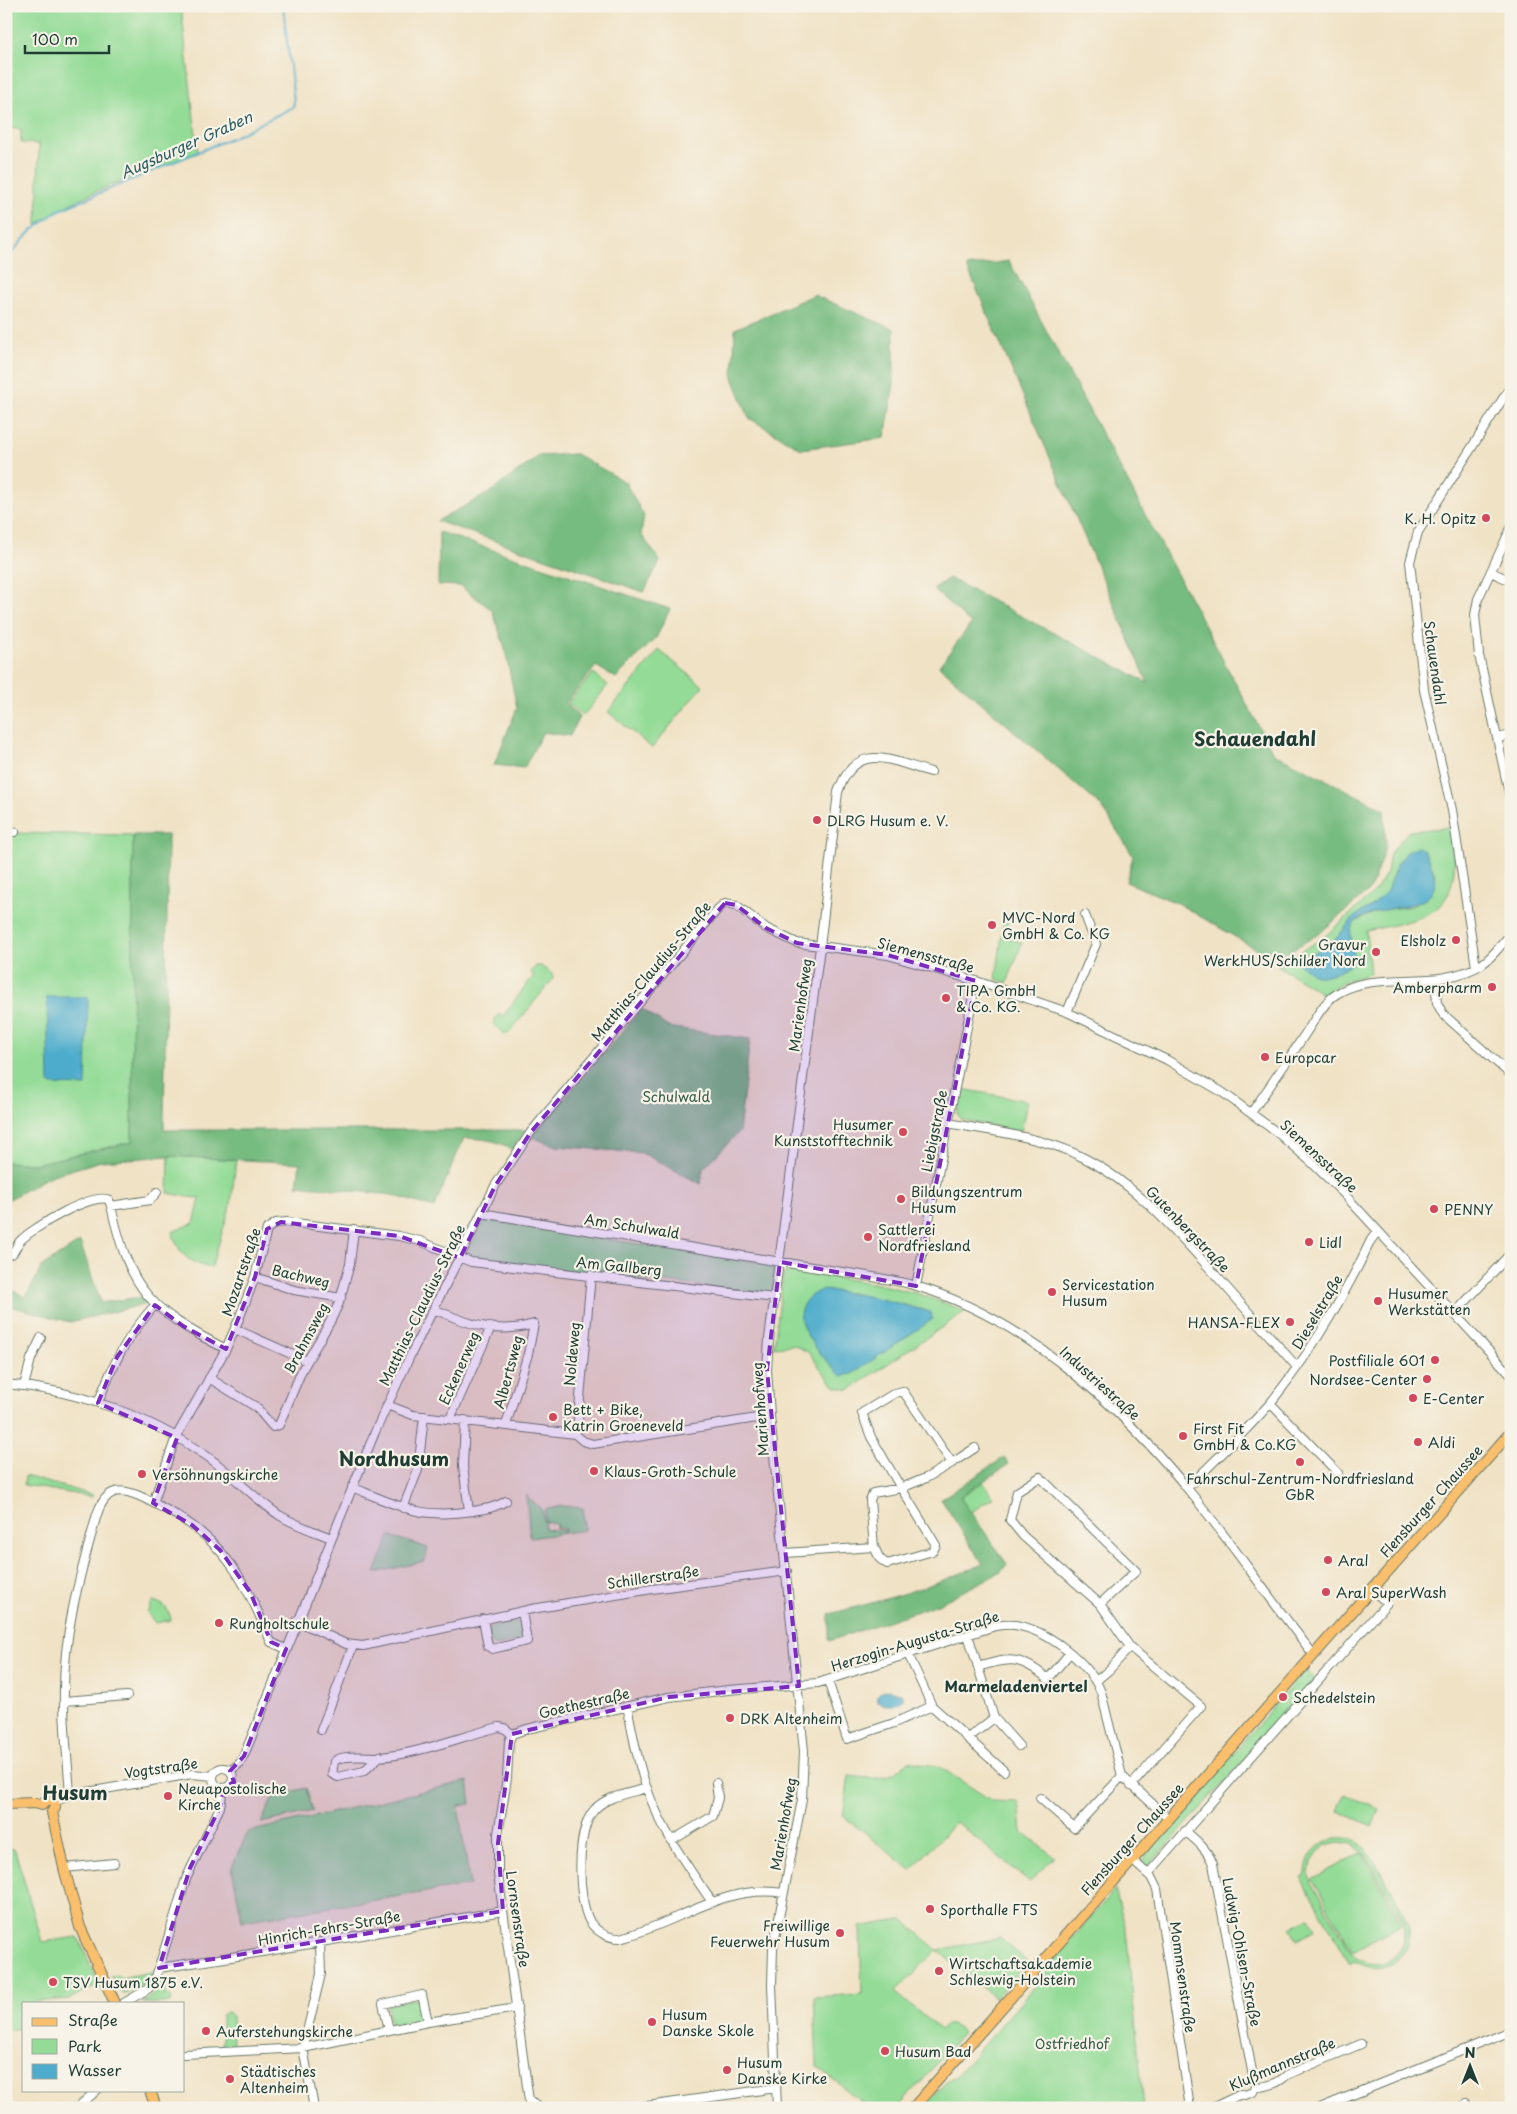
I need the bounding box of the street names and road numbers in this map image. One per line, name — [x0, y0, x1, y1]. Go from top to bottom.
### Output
street label: Schauendahl — [1419, 619, 1451, 707]
street label: Matthias-Claudius-Straße — [586, 896, 716, 1046]
street label: Siemensstraße — [875, 932, 977, 978]
street label: Marienhofweg — [783, 957, 817, 1053]
street label: Liebigstraße — [916, 1088, 952, 1174]
street label: Siemensstraße — [1276, 1114, 1362, 1198]
street label: Gutenbergstraße — [1141, 1181, 1235, 1277]
street label: Am Schulwald — [583, 1208, 681, 1244]
street label: Matthias-Claudius-Straße — [374, 1221, 470, 1389]
street label: Mozartstraße — [216, 1225, 266, 1319]
street label: Am Gallberg — [575, 1251, 663, 1281]
street label: Bachweg — [270, 1259, 332, 1293]
street label: Dieselstraße — [1286, 1271, 1348, 1353]
street label: Brahmsweg — [278, 1299, 334, 1377]
street label: Noldeweg — [559, 1321, 585, 1387]
street label: Eckenerweg — [433, 1328, 485, 1408]
street label: Albertsweg — [488, 1333, 528, 1411]
street label: Industriestraße — [1055, 1341, 1145, 1425]
street label: Marienhofweg — [746, 1361, 774, 1457]
street label: Flensburger Chaussee — [1375, 1440, 1487, 1562]
street label: Schillerstraße — [606, 1560, 700, 1594]
street label: Herzogin-Augusta-Straße — [828, 1605, 1002, 1677]
street label: Goethestraße — [537, 1682, 631, 1724]
street label: Vogtstraße — [123, 1752, 199, 1784]
street label: Marienhofweg — [764, 1776, 802, 1872]
street label: Flensburger Chaussee — [1076, 1778, 1188, 1900]
street label: Lornsenstraße — [501, 1869, 535, 1969]
street label: Ludwig-Ohlsen-Straße — [1217, 1876, 1267, 2028]
street label: Hinrich-Fehrs-Straße — [256, 1905, 402, 1951]
street label: Mommsenstraße — [1165, 1920, 1201, 2034]
street label: Klußmannstraße — [1226, 2032, 1338, 2096]

